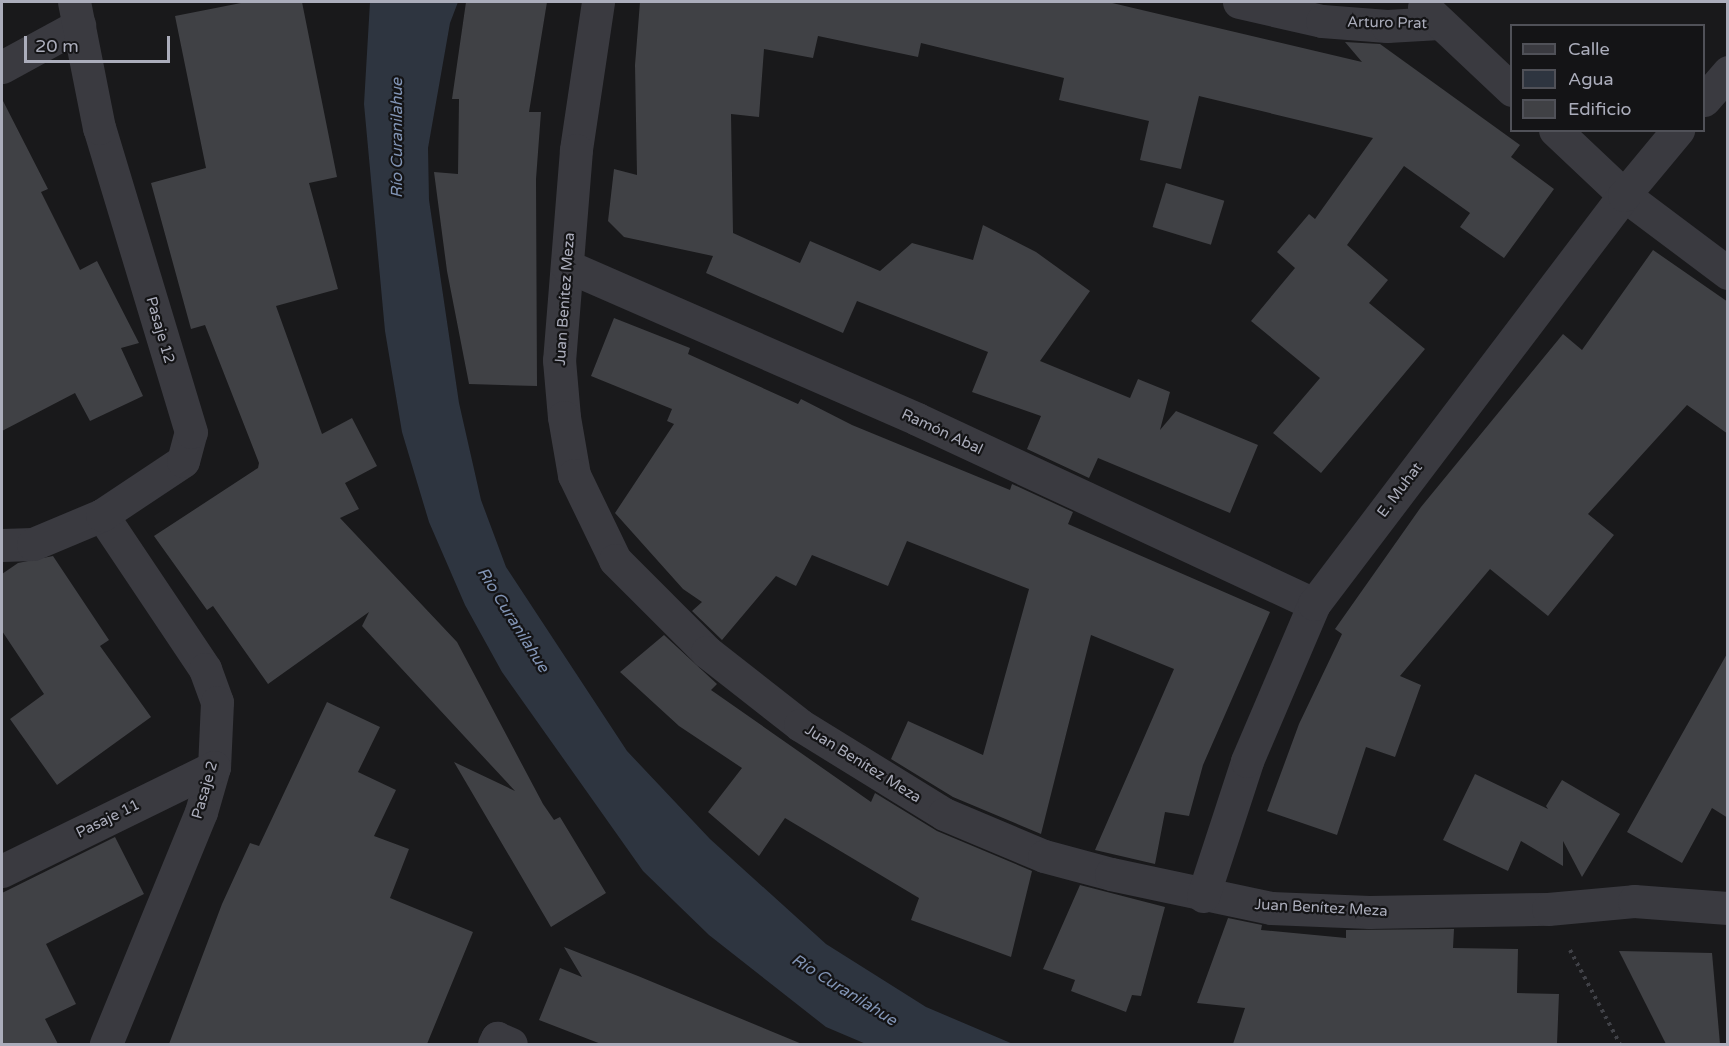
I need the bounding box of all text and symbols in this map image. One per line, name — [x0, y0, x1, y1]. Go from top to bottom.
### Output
street label: Arturo Prat — [1347, 13, 1427, 33]
scale bar — [27, 24, 172, 62]
legend — [1510, 24, 1705, 132]
text: 20 m — [35, 35, 79, 57]
text: Calle — [1568, 38, 1610, 60]
text: Agua — [1568, 68, 1614, 90]
water label: Río Curanilahue — [387, 78, 407, 198]
text: Edificio — [1568, 98, 1632, 120]
street label: Juan Benítez Meza — [551, 232, 579, 366]
street label: Pasaje 12 — [142, 294, 178, 366]
street label: Ramón Abal — [898, 405, 986, 459]
street label: E. Muhat — [1374, 459, 1426, 521]
water label: Río Curanilahue — [473, 564, 553, 676]
street label: Juan Benítez Meza — [802, 721, 924, 807]
street label: Pasaje 2 — [188, 759, 222, 821]
street label: Pasaje 11 — [73, 796, 143, 842]
street label: Juan Benítez Meza — [1254, 896, 1388, 920]
water label: Río Curanilahue — [788, 950, 900, 1030]

